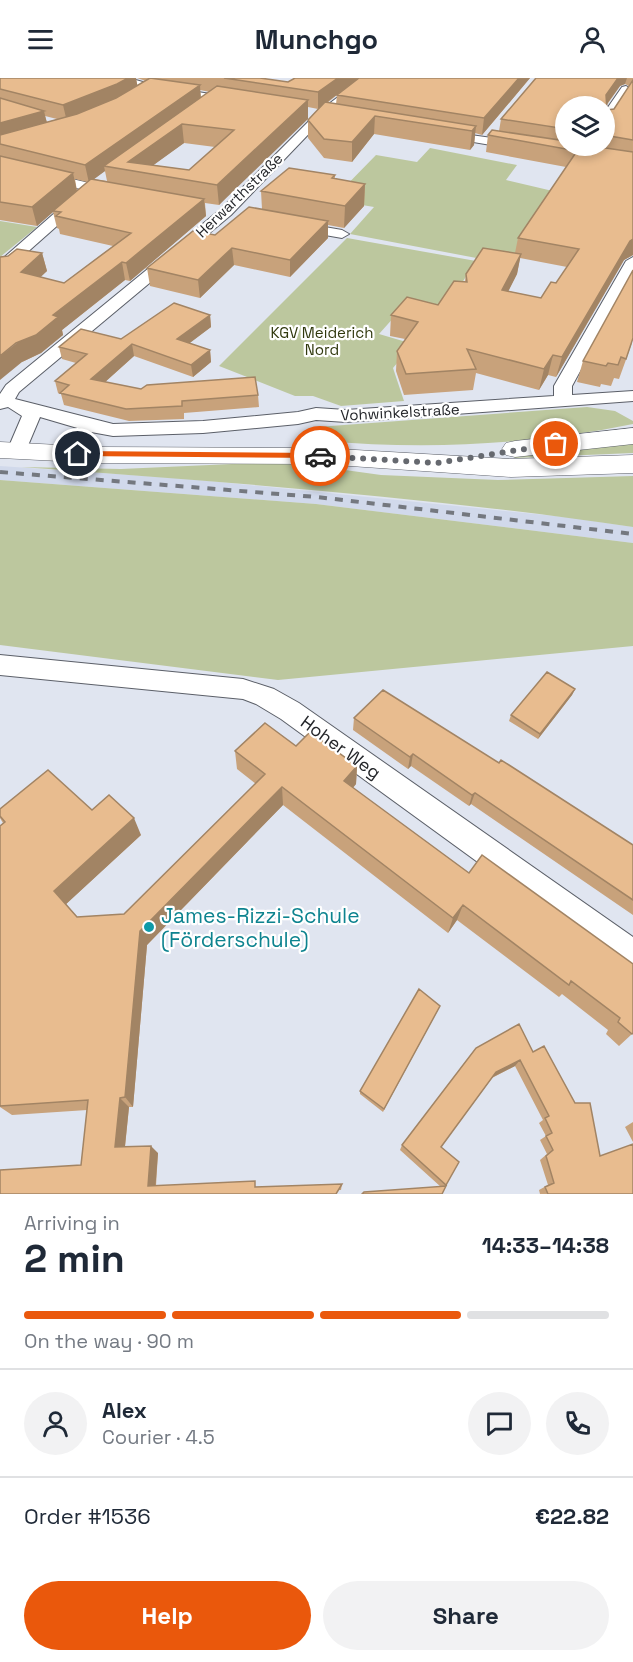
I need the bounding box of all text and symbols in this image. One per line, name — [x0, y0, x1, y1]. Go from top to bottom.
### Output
text: Munchgo — [255, 22, 378, 57]
icon: menu — [24, 23, 57, 56]
icon: person — [576, 23, 609, 56]
map controls — [555, 96, 615, 156]
button: layers — [555, 96, 615, 156]
street label: Herwarthstraße — [192, 149, 287, 241]
park label: KGV Meiderich Nord — [271, 323, 373, 359]
street label: Vohwinkelstraße — [340, 399, 460, 425]
pin — [530, 418, 581, 469]
courier — [290, 426, 350, 486]
icon: bag — [539, 427, 572, 460]
pin — [52, 428, 103, 479]
icon: home — [61, 437, 94, 470]
icon: car — [304, 440, 337, 473]
street label: Hoher Weg — [296, 710, 386, 784]
place label: James-Rizzi-Schule (Förderschule) — [161, 902, 360, 953]
marker: James-Rizzi-Schule (Förderschule) — [142, 920, 156, 934]
text: Arriving in — [24, 1210, 120, 1236]
text: 14:33–14:38 — [482, 1231, 609, 1259]
text: 2 min — [24, 1234, 125, 1283]
text: On the way · 90 m — [24, 1328, 194, 1354]
button: person — [24, 1392, 87, 1455]
button: chat — [468, 1392, 531, 1455]
button: phone — [546, 1392, 609, 1455]
text: Alex — [102, 1396, 147, 1424]
text: Courier · 4.5 — [102, 1424, 215, 1450]
text: Order #1536 — [24, 1502, 151, 1530]
text: €22.82 — [535, 1502, 609, 1530]
button: Help — [24, 1581, 311, 1650]
button: Share — [323, 1581, 609, 1650]

